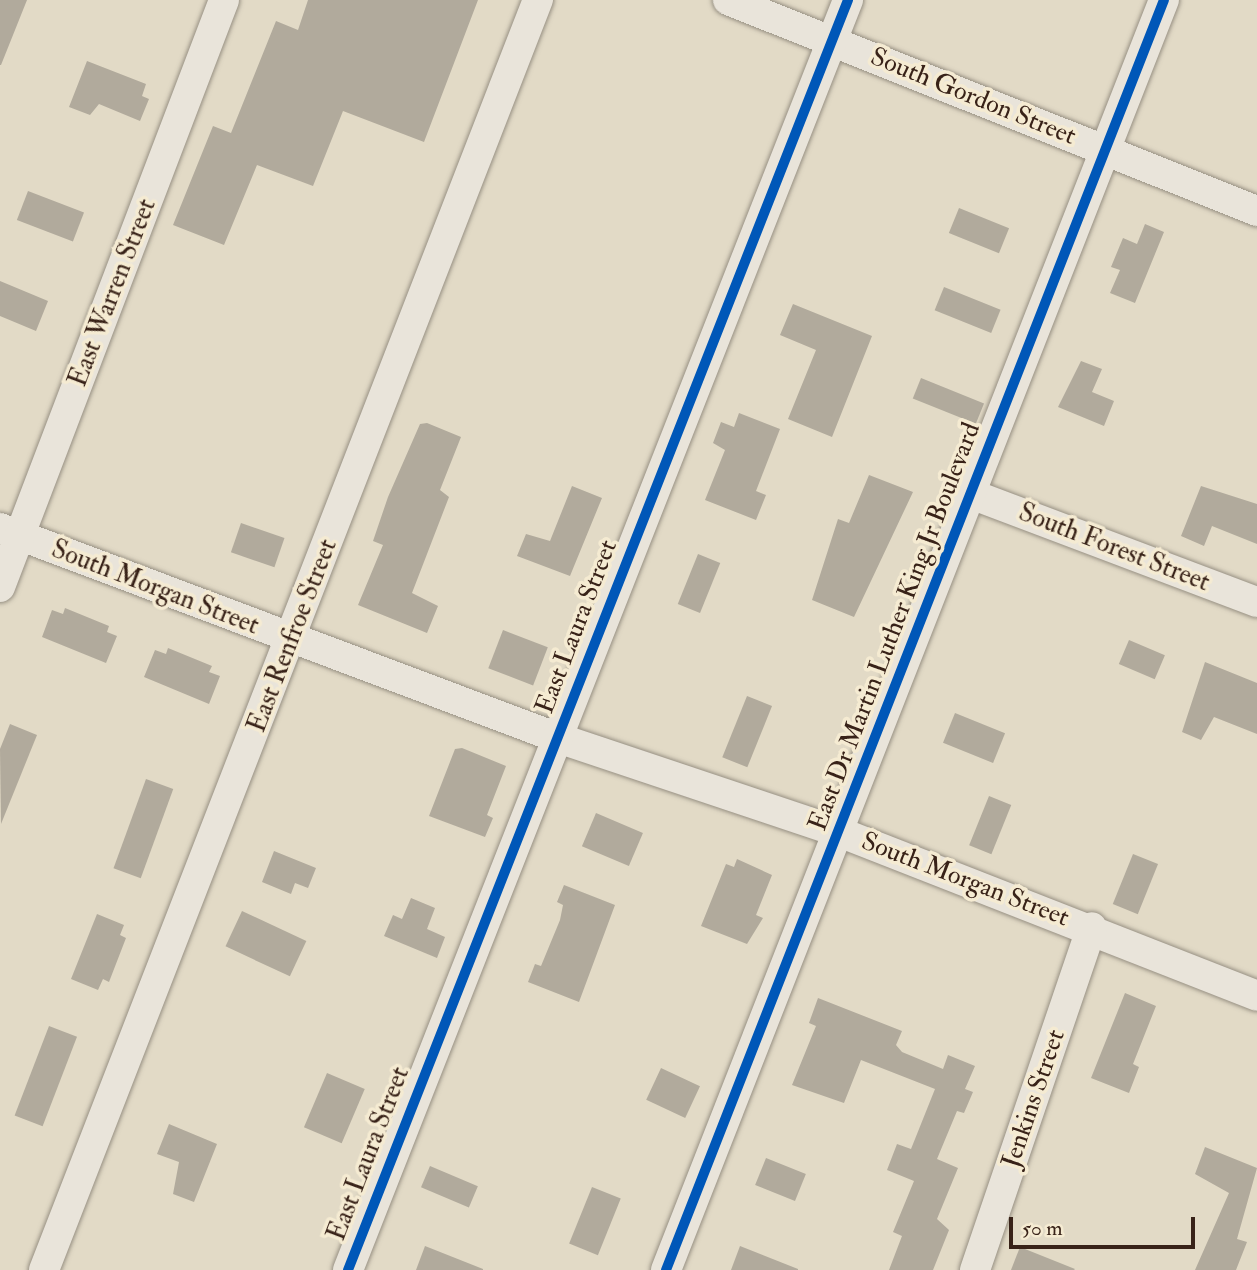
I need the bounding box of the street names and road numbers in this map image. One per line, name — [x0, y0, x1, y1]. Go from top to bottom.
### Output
street label: South Gordon Street — [866, 42, 1080, 152]
street label: East Warren Street — [63, 195, 163, 391]
street label: East Dr Martin Luther King Jr Boulevard — [803, 418, 987, 836]
street label: South Forest Street — [1014, 497, 1214, 599]
street label: South Morgan Street — [47, 534, 263, 642]
street label: East Renfroe Street — [242, 535, 344, 737]
street label: East Laura Street — [530, 536, 624, 718]
street label: South Morgan Street — [857, 826, 1073, 934]
street label: Jenkins Street — [996, 1026, 1072, 1172]
street label: East Laura Street — [322, 1063, 416, 1245]

